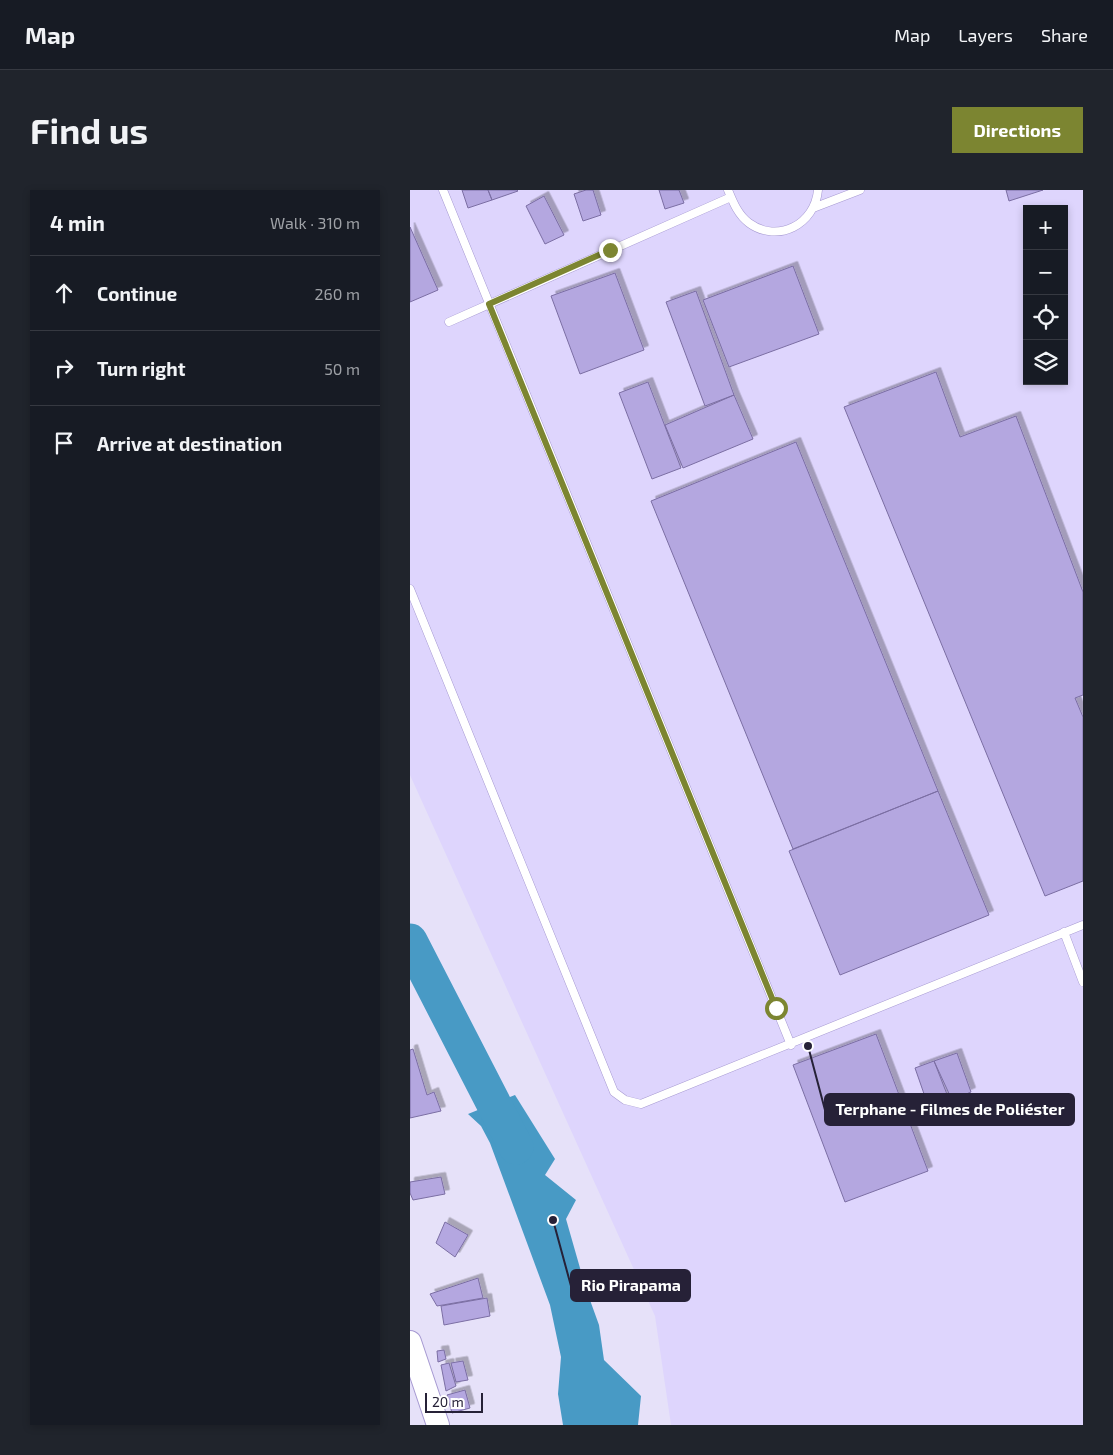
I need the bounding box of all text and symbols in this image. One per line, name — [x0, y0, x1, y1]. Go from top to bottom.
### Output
text: Map — [25, 20, 75, 49]
text: Map — [894, 24, 930, 46]
text: Layers — [958, 24, 1013, 46]
text: Share — [1041, 24, 1088, 46]
button: Directions — [952, 107, 1083, 153]
text: Find us — [30, 109, 148, 151]
map controls — [1023, 205, 1068, 385]
button: + — [1023, 205, 1068, 250]
text: 4 min — [50, 210, 105, 235]
text: Walk · 310 m — [270, 213, 360, 232]
route end — [599, 239, 622, 262]
button: − — [1023, 250, 1068, 295]
icon: ahead — [50, 279, 78, 307]
text: Continue — [97, 282, 177, 305]
text: 260 m — [315, 284, 360, 303]
button: locate — [1023, 295, 1068, 340]
button: layers — [1023, 340, 1068, 385]
icon: right — [50, 354, 78, 382]
text: Turn right — [97, 357, 185, 380]
text: 50 m — [324, 359, 360, 378]
icon: arrive — [50, 429, 78, 457]
text: Arrive at destination — [97, 432, 282, 455]
route start — [765, 997, 788, 1020]
callout: Terphane - Filmes de Poliéster — [825, 1094, 1074, 1125]
text: Terphane - Filmes de Poliéster — [836, 1099, 1065, 1118]
callout: Rio Pirapama — [571, 1270, 690, 1301]
text: Rio Pirapama — [581, 1275, 681, 1294]
scale bar — [425, 1390, 482, 1413]
text: 20 m — [432, 1393, 464, 1410]

